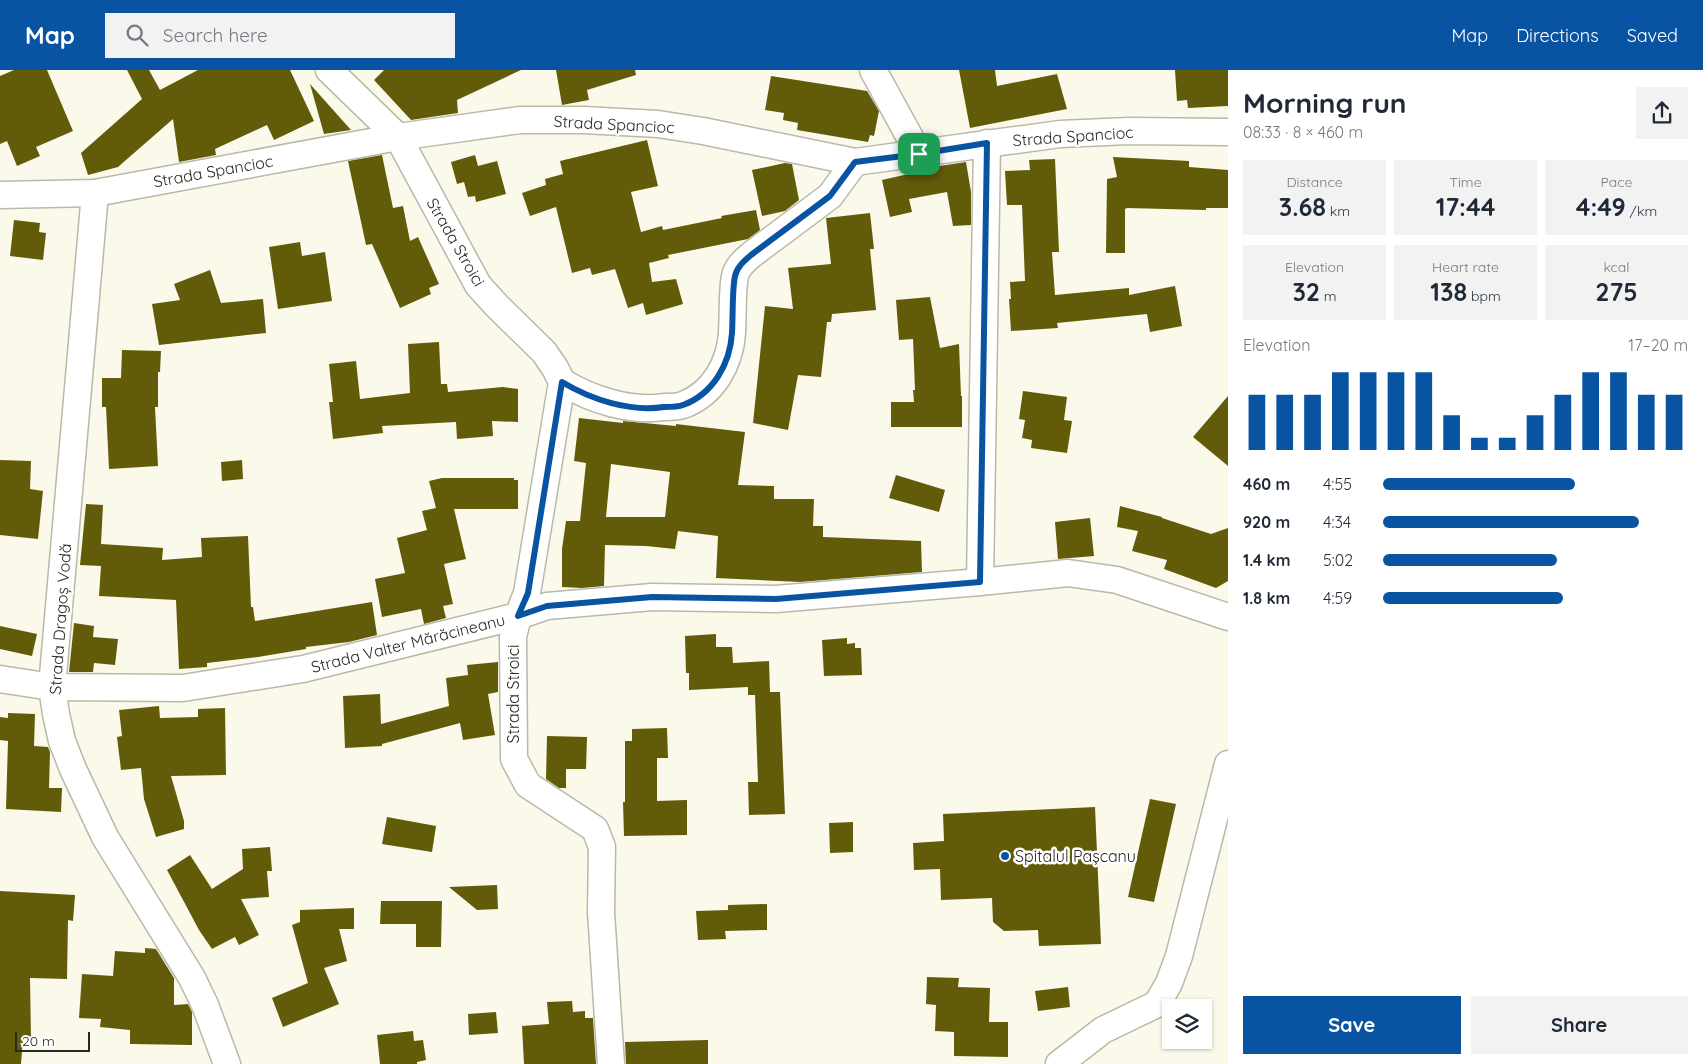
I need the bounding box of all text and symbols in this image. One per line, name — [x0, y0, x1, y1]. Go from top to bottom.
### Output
search box — [105, 13, 455, 58]
text: Map — [25, 20, 75, 50]
icon: search — [123, 21, 151, 49]
text: Search here — [163, 23, 268, 47]
text: Map — [1451, 24, 1488, 47]
text: Directions — [1516, 24, 1599, 47]
text: Saved — [1627, 24, 1678, 47]
text: Morning run — [1243, 85, 1407, 120]
button: share — [1636, 87, 1688, 139]
street label: Strada Spancioc — [553, 111, 675, 137]
street label: Strada Spancioc — [1012, 122, 1134, 150]
text: 08:33 · 8 × 460 m — [1243, 122, 1363, 142]
pin — [898, 133, 940, 175]
icon: arrive — [905, 140, 933, 168]
street label: Strada Spancioc — [152, 151, 274, 191]
text: Distance — [1286, 173, 1343, 191]
text: Time — [1449, 173, 1482, 191]
text: Pace — [1601, 173, 1632, 191]
text: 3.68 — [1279, 191, 1326, 222]
text: 17:44 — [1436, 191, 1495, 222]
text: 4:49 — [1576, 191, 1626, 222]
street label: Strada Stroici — [423, 194, 489, 290]
text: km — [1326, 202, 1350, 220]
text: /km — [1626, 202, 1657, 220]
text: Elevation — [1285, 258, 1344, 276]
text: Heart rate — [1432, 258, 1499, 276]
text: kcal — [1603, 258, 1630, 276]
text: 32 — [1292, 276, 1320, 307]
text: 138 — [1430, 276, 1467, 307]
text: 275 — [1595, 276, 1638, 307]
text: m — [1320, 287, 1337, 305]
text: bpm — [1467, 287, 1501, 305]
text: Elevation — [1243, 335, 1310, 355]
text: 17–20 m — [1628, 335, 1688, 355]
text: 460 m — [1243, 474, 1290, 494]
text: 4:55 — [1323, 474, 1352, 494]
text: 920 m — [1243, 512, 1290, 532]
text: 4:34 — [1323, 512, 1351, 532]
street label: Strada Dragoș Vodă — [45, 543, 75, 695]
text: 1.4 km — [1243, 550, 1290, 570]
text: 5:02 — [1323, 550, 1353, 570]
text: 1.8 km — [1243, 588, 1290, 608]
text: 4:59 — [1323, 588, 1352, 608]
street label: Strada Valter Mărăcineanu — [309, 609, 507, 677]
street label: Strada Stroici — [503, 645, 523, 743]
place label: Spitalul Pașcanu — [1015, 846, 1136, 866]
marker: Spitalul Pașcanu — [999, 850, 1011, 862]
button: Save — [1243, 996, 1461, 1054]
button: Share — [1471, 996, 1688, 1054]
map controls — [1162, 999, 1212, 1049]
button: layers — [1162, 999, 1212, 1049]
scale bar — [15, 1029, 90, 1052]
text: 20 m — [22, 1032, 55, 1050]

